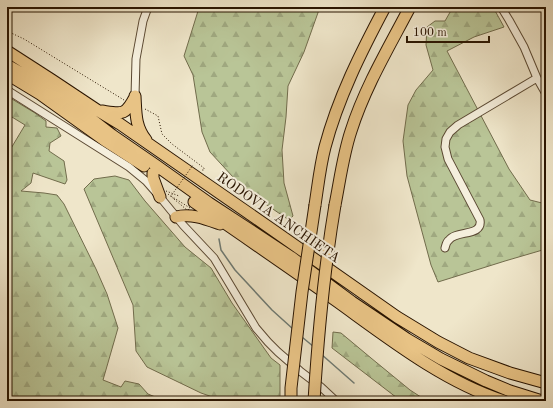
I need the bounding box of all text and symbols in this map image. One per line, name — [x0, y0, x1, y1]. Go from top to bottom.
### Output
scale bar — [407, 18, 489, 44]
text: 100 m — [413, 27, 447, 39]
street label: RODOVIA ANCHIETA — [214, 170, 343, 266]

